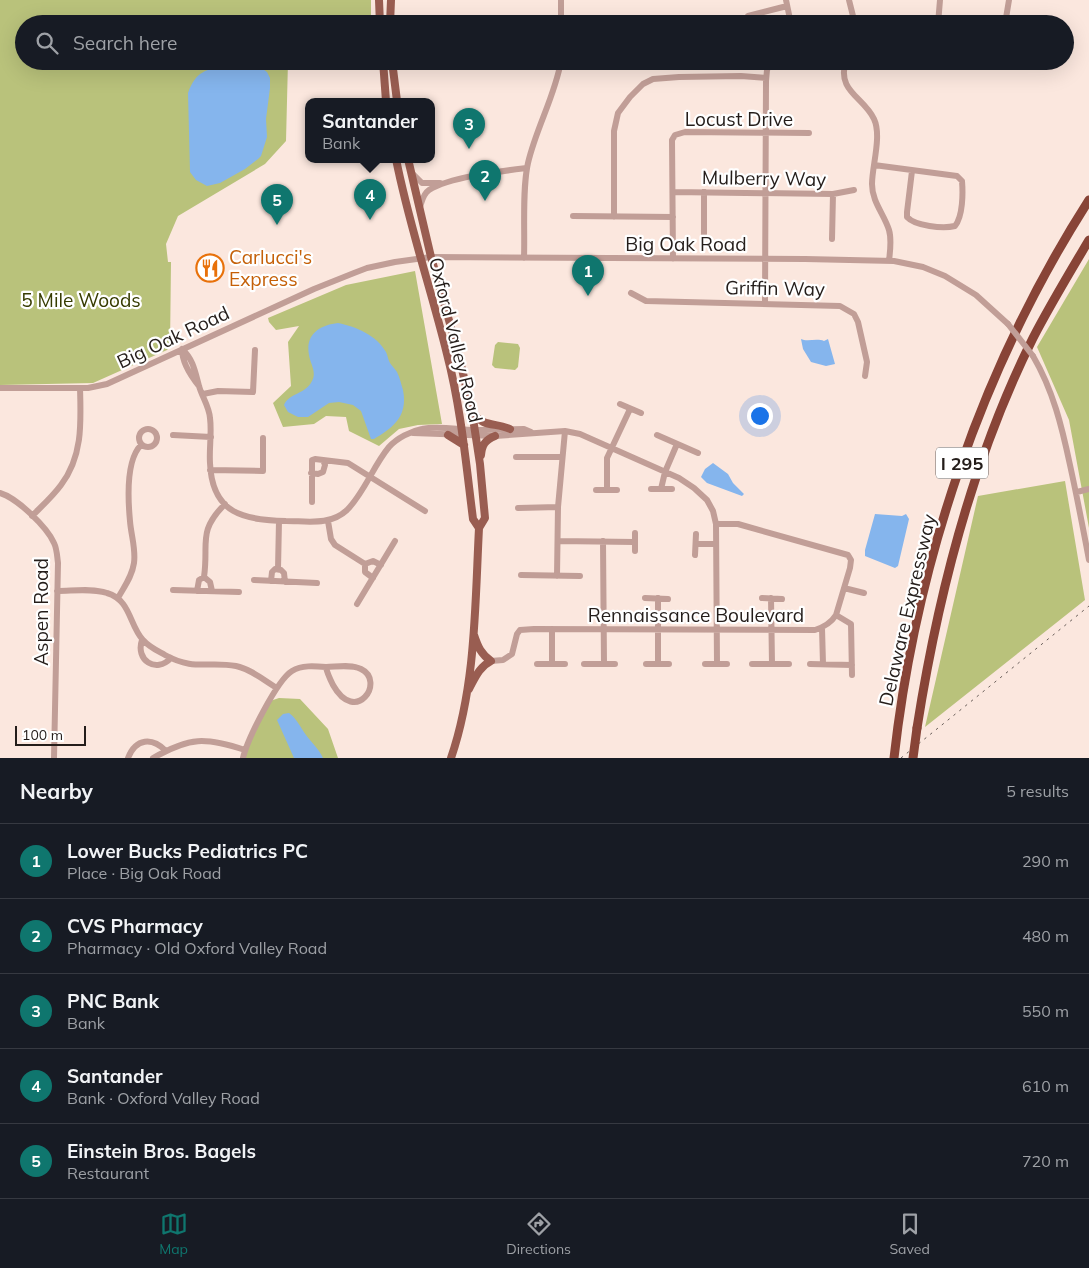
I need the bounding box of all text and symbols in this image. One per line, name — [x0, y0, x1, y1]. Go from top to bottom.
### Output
search box — [15, 15, 1074, 70]
icon: search — [33, 29, 61, 57]
text: Search here — [73, 31, 177, 55]
popup — [305, 98, 435, 163]
street label: Locust Drive — [685, 107, 793, 131]
pin: 3 — [453, 108, 485, 149]
text: Santander — [322, 109, 418, 133]
text: Bank — [322, 133, 360, 153]
pin: 2 — [469, 160, 501, 201]
street label: Mulberry Way — [702, 165, 826, 191]
pin: 4 — [354, 179, 386, 220]
pin: 5 — [261, 184, 293, 225]
street label: Big Oak Road — [625, 232, 747, 256]
place label: Carlucci's Express — [229, 245, 312, 291]
restaurant icon: Carlucci's Express — [195, 253, 225, 283]
street label: Oxford Valley Road — [424, 255, 488, 425]
pin: 1 — [572, 255, 604, 296]
street label: Griffin Way — [725, 275, 825, 301]
park label: 5 Mile Woods — [21, 288, 141, 312]
street label: Big Oak Road — [113, 300, 233, 374]
your location — [747, 403, 773, 429]
road number: I 295 — [936, 448, 988, 478]
street label: Delaware Expressway — [873, 512, 941, 708]
street label: Aspen Road — [29, 558, 53, 666]
street label: Rennaissance Boulevard — [588, 603, 804, 627]
scale bar — [15, 723, 86, 746]
text: 100 m — [22, 726, 63, 744]
text: Nearby — [20, 778, 93, 804]
text: 5 results — [1006, 781, 1069, 801]
text: Lower Bucks Pediatrics PC — [67, 839, 308, 863]
text: 1 — [31, 851, 41, 871]
text: 290 m — [1022, 851, 1069, 871]
text: Place · Big Oak Road — [67, 863, 221, 883]
text: CVS Pharmacy — [67, 914, 203, 938]
text: 2 — [31, 926, 41, 946]
text: 480 m — [1022, 926, 1069, 946]
text: Pharmacy · Old Oxford Valley Road — [67, 938, 327, 958]
text: PNC Bank — [67, 989, 159, 1013]
text: 3 — [31, 1001, 41, 1021]
text: 550 m — [1022, 1001, 1069, 1021]
text: Bank — [67, 1013, 105, 1033]
text: Santander — [67, 1064, 163, 1088]
text: 4 — [31, 1076, 41, 1096]
text: 610 m — [1022, 1076, 1069, 1096]
text: Bank · Oxford Valley Road — [67, 1088, 260, 1108]
text: Einstein Bros. Bagels — [67, 1139, 256, 1163]
text: 5 — [31, 1151, 41, 1171]
text: 720 m — [1022, 1151, 1069, 1171]
text: Restaurant — [67, 1163, 149, 1183]
tab: Map — [159, 1210, 188, 1258]
tab: Directions — [506, 1210, 571, 1258]
tab: Saved — [889, 1210, 930, 1258]

